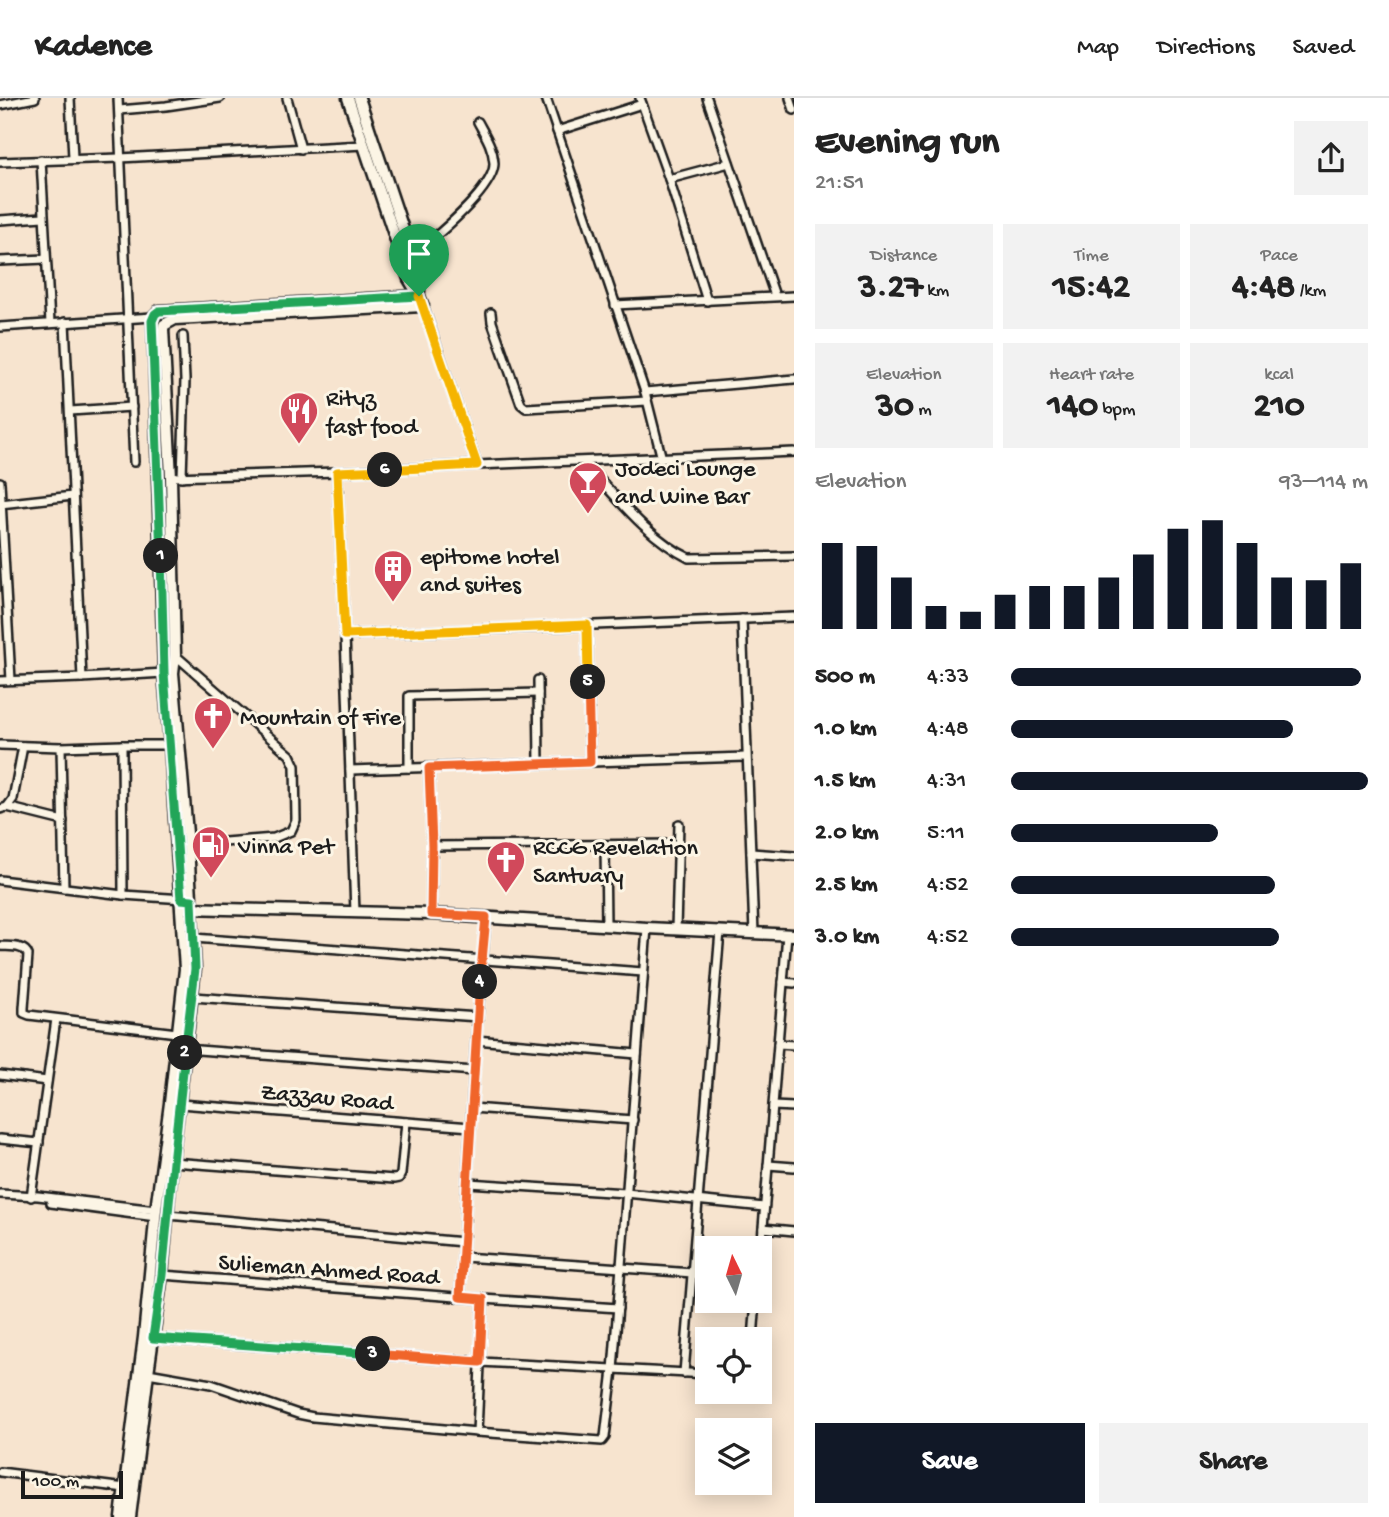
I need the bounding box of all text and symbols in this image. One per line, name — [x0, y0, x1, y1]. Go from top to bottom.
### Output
text: Kadence — [35, 29, 152, 67]
text: Map — [1077, 34, 1119, 63]
text: Directions — [1157, 34, 1255, 63]
text: Saved — [1293, 34, 1354, 63]
button: share — [1294, 121, 1368, 195]
text: Evening run — [815, 122, 999, 166]
text: 21:51 — [815, 170, 864, 197]
pin — [389, 224, 449, 296]
icon: arrive — [400, 235, 438, 273]
text: Distance — [870, 245, 937, 268]
text: Time — [1074, 245, 1109, 268]
text: Pace — [1261, 245, 1298, 268]
text: 3.27 — [858, 268, 923, 309]
text: 15:42 — [1053, 268, 1130, 309]
text: 4:48 — [1232, 268, 1295, 309]
text: km — [923, 280, 949, 303]
text: /km — [1295, 280, 1326, 303]
text: Elevation — [866, 364, 942, 387]
text: Heart rate — [1049, 364, 1134, 387]
text: kcal — [1264, 364, 1294, 387]
place label: Rityz fast food — [325, 386, 419, 443]
text: 30 — [876, 387, 914, 428]
text: 140 — [1048, 387, 1098, 428]
text: 210 — [1254, 387, 1305, 428]
restaurant icon: Rityz fast food — [278, 390, 320, 445]
text: m — [914, 399, 932, 422]
text: bpm — [1098, 399, 1135, 422]
pin: 6 — [368, 452, 402, 488]
place label: Jodeci Lounge and Wine Bar — [615, 456, 756, 513]
text: 6 — [380, 458, 389, 481]
bar icon: Jodeci Lounge and Wine Bar — [567, 460, 609, 515]
text: Elevation — [815, 469, 906, 496]
text: 93–114 m — [1279, 469, 1368, 496]
pin: 1 — [144, 538, 178, 574]
text: 1 — [157, 544, 164, 567]
place label: epitome hotel and suites — [420, 544, 560, 601]
building icon: epitome hotel and suites — [372, 548, 414, 603]
pin: 5 — [570, 664, 606, 700]
text: 500 m — [815, 664, 875, 691]
text: 4:33 — [927, 664, 969, 691]
text: 5 — [583, 670, 593, 693]
church icon: Mountain of Fire — [192, 695, 234, 750]
place label: Mountain of Fire — [240, 705, 402, 734]
text: 1.0 km — [815, 716, 877, 743]
text: 4:48 — [927, 716, 969, 743]
text: 1.5 km — [815, 768, 876, 795]
text: 4:31 — [927, 768, 966, 795]
text: 2.0 km — [815, 820, 879, 847]
text: 5:11 — [927, 820, 965, 847]
fuel station icon: Vinna Pet — [190, 824, 232, 879]
place label: Vinna Pet — [237, 834, 336, 863]
place label: RCCG Revelation Santuary — [533, 835, 698, 892]
church icon: RCCG Revelation Santuary — [485, 839, 527, 894]
text: 2.5 km — [815, 872, 878, 899]
text: 4:52 — [927, 872, 968, 899]
text: 3.0 km — [815, 924, 879, 951]
text: 4:52 — [927, 924, 968, 951]
pin: 4 — [462, 964, 498, 1000]
text: 4 — [475, 970, 484, 993]
pin: 2 — [168, 1035, 202, 1070]
text: 2 — [180, 1041, 189, 1064]
street label: Zazzau Road — [259, 1079, 396, 1120]
north arrow — [695, 1236, 772, 1312]
map controls — [695, 1236, 772, 1495]
street label: Sulieman Ahmed Road — [217, 1249, 442, 1294]
button: locate — [695, 1327, 772, 1404]
pin: 3 — [356, 1336, 390, 1372]
text: 3 — [368, 1342, 377, 1365]
button: layers — [695, 1418, 772, 1495]
button: Save — [815, 1423, 1085, 1503]
button: Share — [1099, 1423, 1368, 1503]
scale bar — [21, 1468, 122, 1500]
text: 100 m — [32, 1471, 79, 1494]

